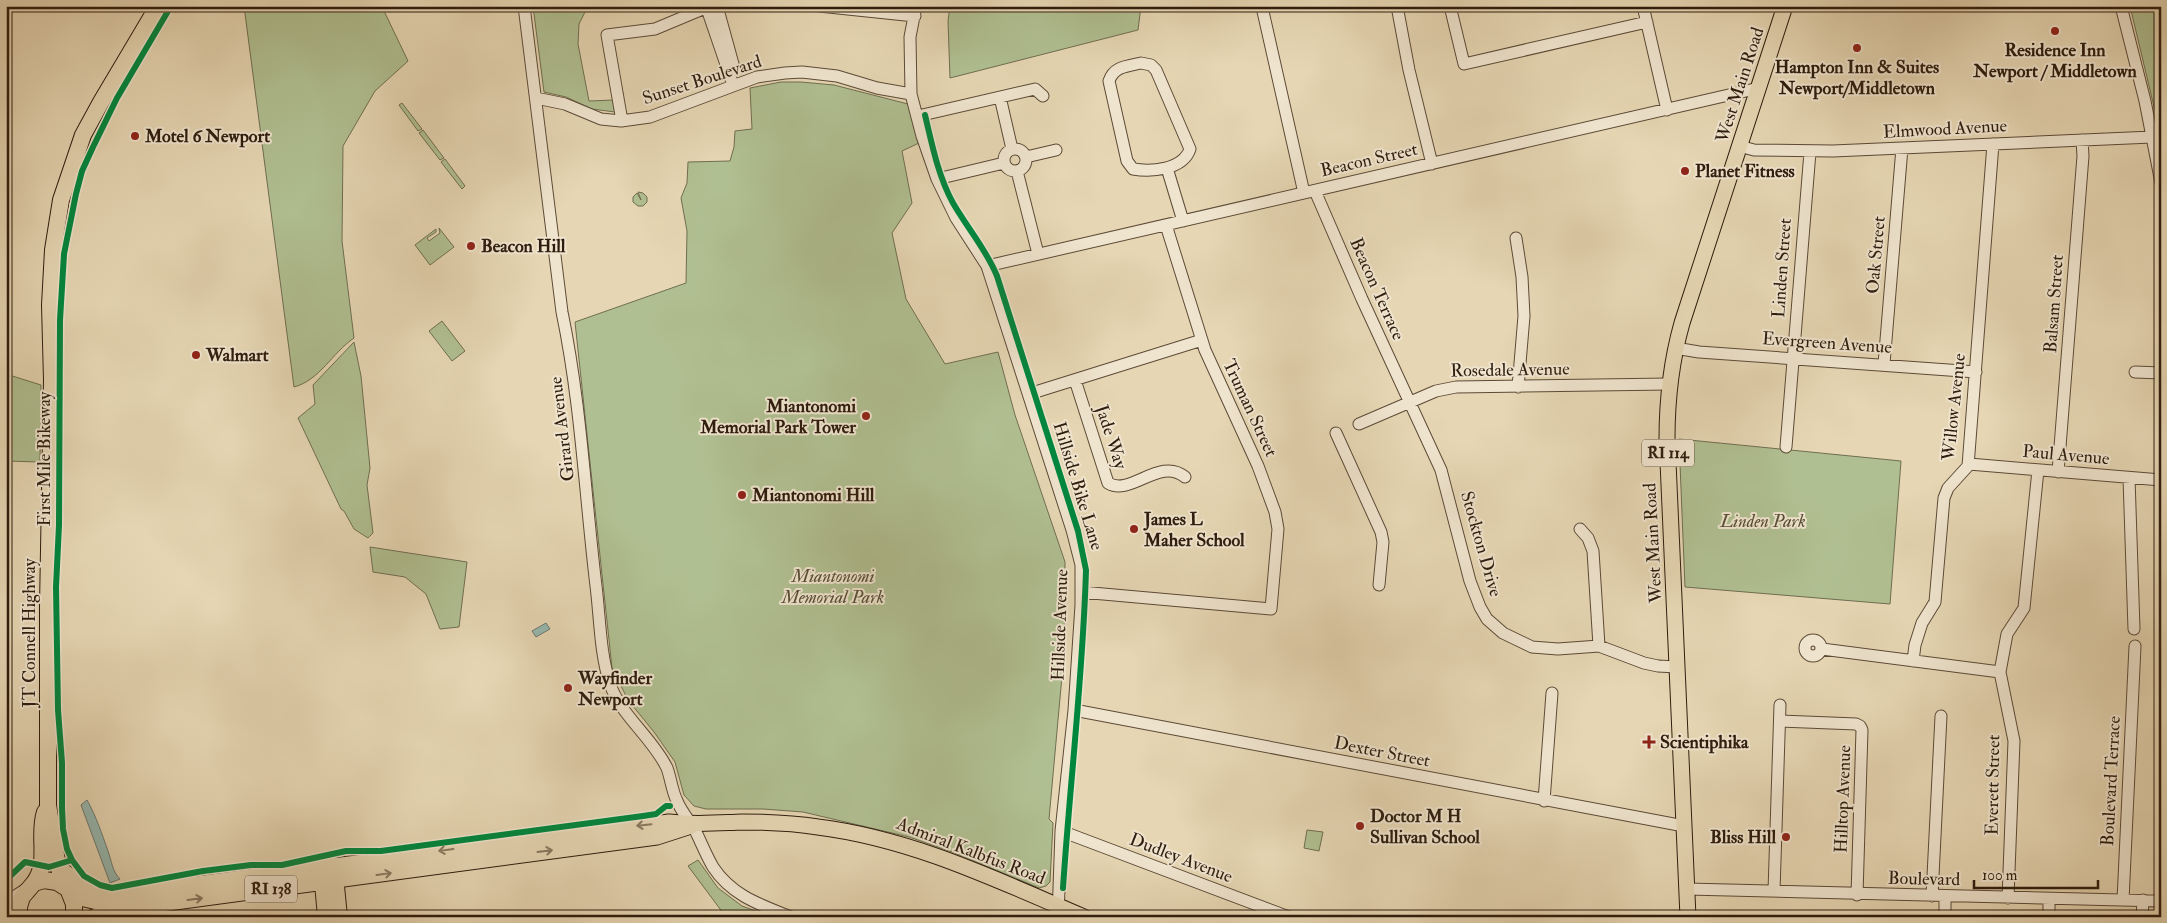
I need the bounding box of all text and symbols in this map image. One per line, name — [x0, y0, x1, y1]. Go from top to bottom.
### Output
street label: West Main Road — [1710, 24, 1770, 147]
marker: Residence Inn Newport / Middletown — [2049, 25, 2061, 37]
place label: Residence Inn Newport / Middletown — [1972, 39, 2137, 83]
marker: Hampton Inn & Suites Newport/Middletown — [1851, 42, 1863, 54]
street label: Sunset Boulevard — [639, 50, 765, 110]
place label: Hampton Inn & Suites Newport/Middletown — [1775, 56, 1939, 100]
street label: Elmwood Avenue — [1882, 114, 2008, 144]
place label: Motel 6 Newport — [144, 125, 270, 148]
marker: Motel 6 Newport — [129, 130, 141, 142]
street label: Beacon Street — [1318, 138, 1420, 182]
place label: Planet Fitness — [1695, 160, 1795, 183]
marker: Planet Fitness — [1679, 165, 1691, 177]
street label: Oak Street — [1861, 215, 1891, 295]
street label: Linden Street — [1767, 217, 1797, 319]
street label: Beacon Terrace — [1344, 234, 1410, 344]
place label: Beacon Hill — [481, 235, 566, 258]
marker: Beacon Hill — [465, 240, 477, 252]
street label: Balsam Street — [2039, 254, 2069, 354]
street label: Evergreen Avenue — [1761, 327, 1893, 359]
place label: Walmart — [205, 344, 269, 367]
marker: Walmart — [190, 349, 202, 361]
street label: Willow Avenue — [1937, 352, 1971, 463]
street label: Truman Street — [1217, 355, 1283, 461]
street label: Rosedale Avenue — [1450, 357, 1570, 383]
street label: Girard Avenue — [544, 375, 580, 483]
street label: First Mile Bikeway — [33, 390, 56, 527]
place label: Miantonomi Memorial Park Tower — [699, 395, 856, 439]
street label: Jade Way — [1090, 401, 1133, 473]
marker: Miantonomi Memorial Park Tower — [860, 410, 872, 422]
street label: Hillside Bike Lane — [1048, 419, 1109, 554]
road number: RI 114 — [1642, 439, 1694, 466]
street label: Paul Avenue — [2021, 440, 2111, 470]
street label: West Main Road — [1638, 482, 1668, 605]
place label: Miantonomi Hill — [751, 484, 875, 507]
marker: Miantonomi Hill — [736, 489, 748, 501]
street label: Stockton Drive — [1455, 489, 1507, 600]
place label: James L Maher School — [1143, 508, 1245, 552]
park label: Linden Park — [1719, 510, 1806, 533]
marker: James L Maher School — [1128, 523, 1140, 535]
street label: JT Connell Highway — [18, 557, 41, 709]
park label: Miantonomi Memorial Park — [781, 565, 884, 609]
street label: Hillside Avenue — [1047, 568, 1073, 681]
place label: Wayfinder Newport — [577, 667, 652, 711]
marker: Wayfinder Newport — [562, 682, 574, 694]
street label: Boulevard Terrace — [2096, 715, 2126, 847]
street label: Dexter Street — [1332, 731, 1432, 773]
place label: Scientiphika — [1660, 731, 1749, 754]
street label: Everett Street — [1981, 734, 2005, 836]
marker: Scientiphika — [1642, 735, 1656, 749]
street label: Hilltop Avenue — [1830, 744, 1856, 853]
place label: Doctor M H Sullivan School — [1370, 805, 1480, 849]
street label: Admiral Kalbfus Road — [892, 812, 1049, 890]
one-way arrow — [636, 820, 652, 830]
marker: Doctor M H Sullivan School — [1354, 820, 1366, 832]
place label: Bliss Hill — [1710, 826, 1776, 849]
street label: Dudley Avenue — [1126, 828, 1236, 888]
marker: Bliss Hill — [1780, 831, 1792, 843]
one-way arrow — [439, 846, 455, 856]
one-way arrow — [537, 846, 553, 856]
scale bar — [1974, 858, 2098, 890]
text: 100 m — [1982, 866, 2018, 885]
street label: Boulevard — [1888, 867, 1961, 891]
one-way arrow — [376, 869, 392, 879]
road number: RI 138 — [245, 876, 297, 902]
one-way arrow — [186, 894, 202, 904]

